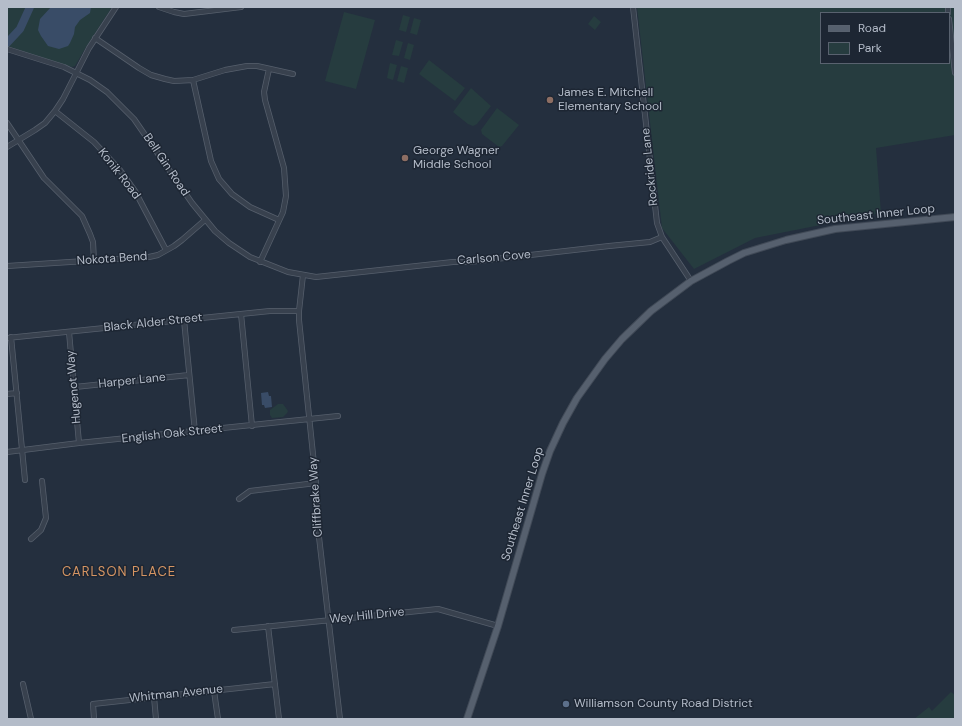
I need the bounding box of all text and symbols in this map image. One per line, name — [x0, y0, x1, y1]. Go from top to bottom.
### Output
legend — [820, 12, 950, 64]
text: Road — [858, 20, 886, 36]
text: Park — [858, 40, 882, 56]
place label: James E. Mitchell Elementary School — [558, 86, 662, 114]
marker: James E. Mitchell Elementary School — [545, 95, 555, 105]
street label: Rockride Lane — [639, 127, 661, 207]
street label: Bell Gin Road — [140, 131, 192, 199]
place label: George Wagner Middle School — [413, 144, 499, 172]
street label: Konik Road — [95, 146, 143, 202]
marker: George Wagner Middle School — [400, 153, 410, 163]
street label: Southeast Inner Loop — [816, 202, 936, 228]
street label: Carlson Cove — [457, 248, 531, 268]
street label: Nokota Bend — [76, 249, 148, 269]
street label: Black Alder Street — [103, 311, 203, 335]
street label: Hugenot Way — [64, 349, 84, 425]
street label: Harper Lane — [98, 370, 166, 392]
street label: English Oak Street — [121, 422, 223, 446]
street label: Southeast Inner Loop — [499, 445, 547, 563]
street label: Cliffbrake Way — [306, 456, 326, 538]
district label: CARLSON PLACE — [62, 565, 176, 581]
street label: Wey Hill Drive — [329, 605, 405, 627]
street label: Whitman Avenue — [128, 682, 224, 706]
place label: Williamson County Road District — [574, 697, 753, 711]
marker: Williamson County Road District — [561, 699, 571, 709]

